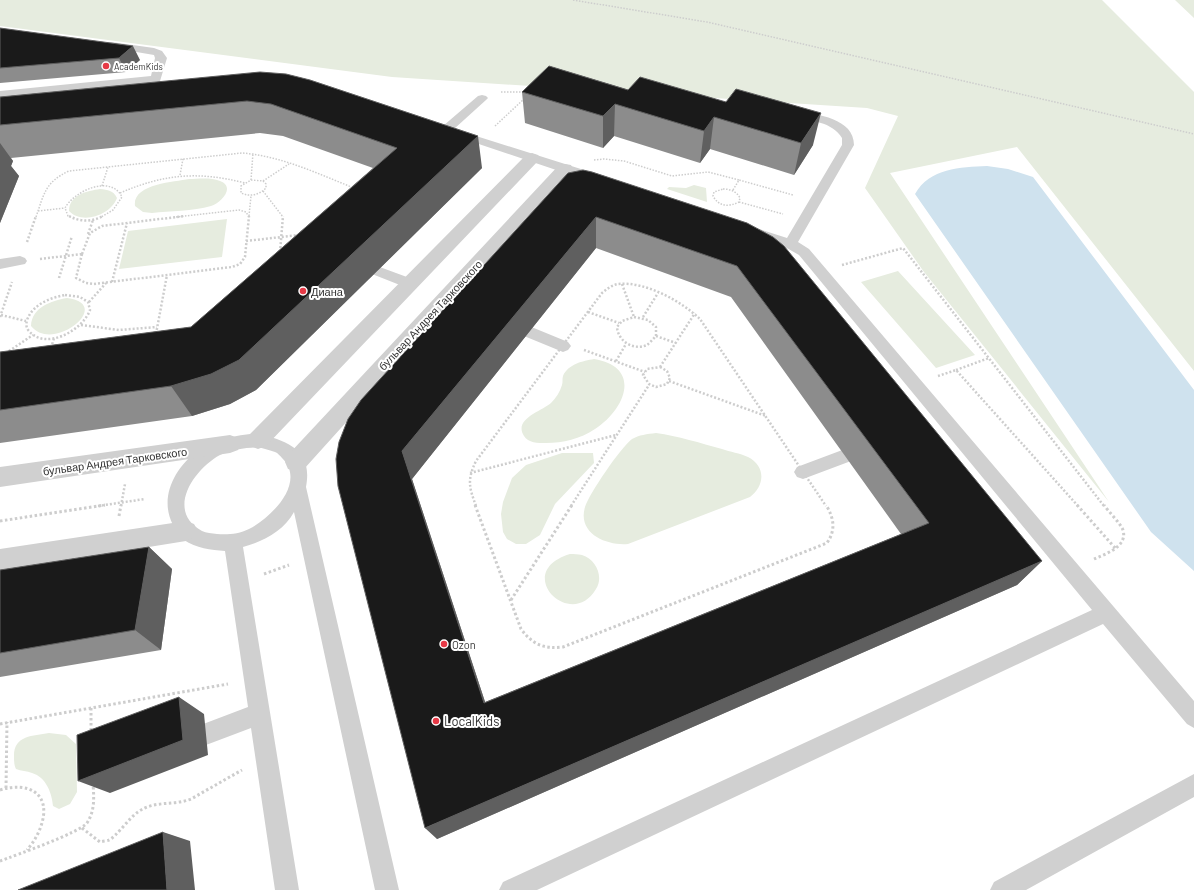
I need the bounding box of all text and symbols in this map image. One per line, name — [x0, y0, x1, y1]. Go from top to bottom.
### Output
marker: AcademKids — [101, 61, 111, 71]
place label: AcademKids — [114, 61, 163, 72]
street label: бульвар Андрея Тарковского — [376, 257, 484, 373]
place label: Диана — [311, 285, 344, 298]
marker: Диана — [298, 286, 308, 296]
street label: бульвар Андрея Тарковского — [42, 444, 188, 478]
place label: Ozon — [452, 638, 476, 651]
marker: Ozon — [439, 639, 449, 649]
place label: LocalKids — [444, 713, 499, 729]
marker: LocalKids — [431, 716, 441, 726]

